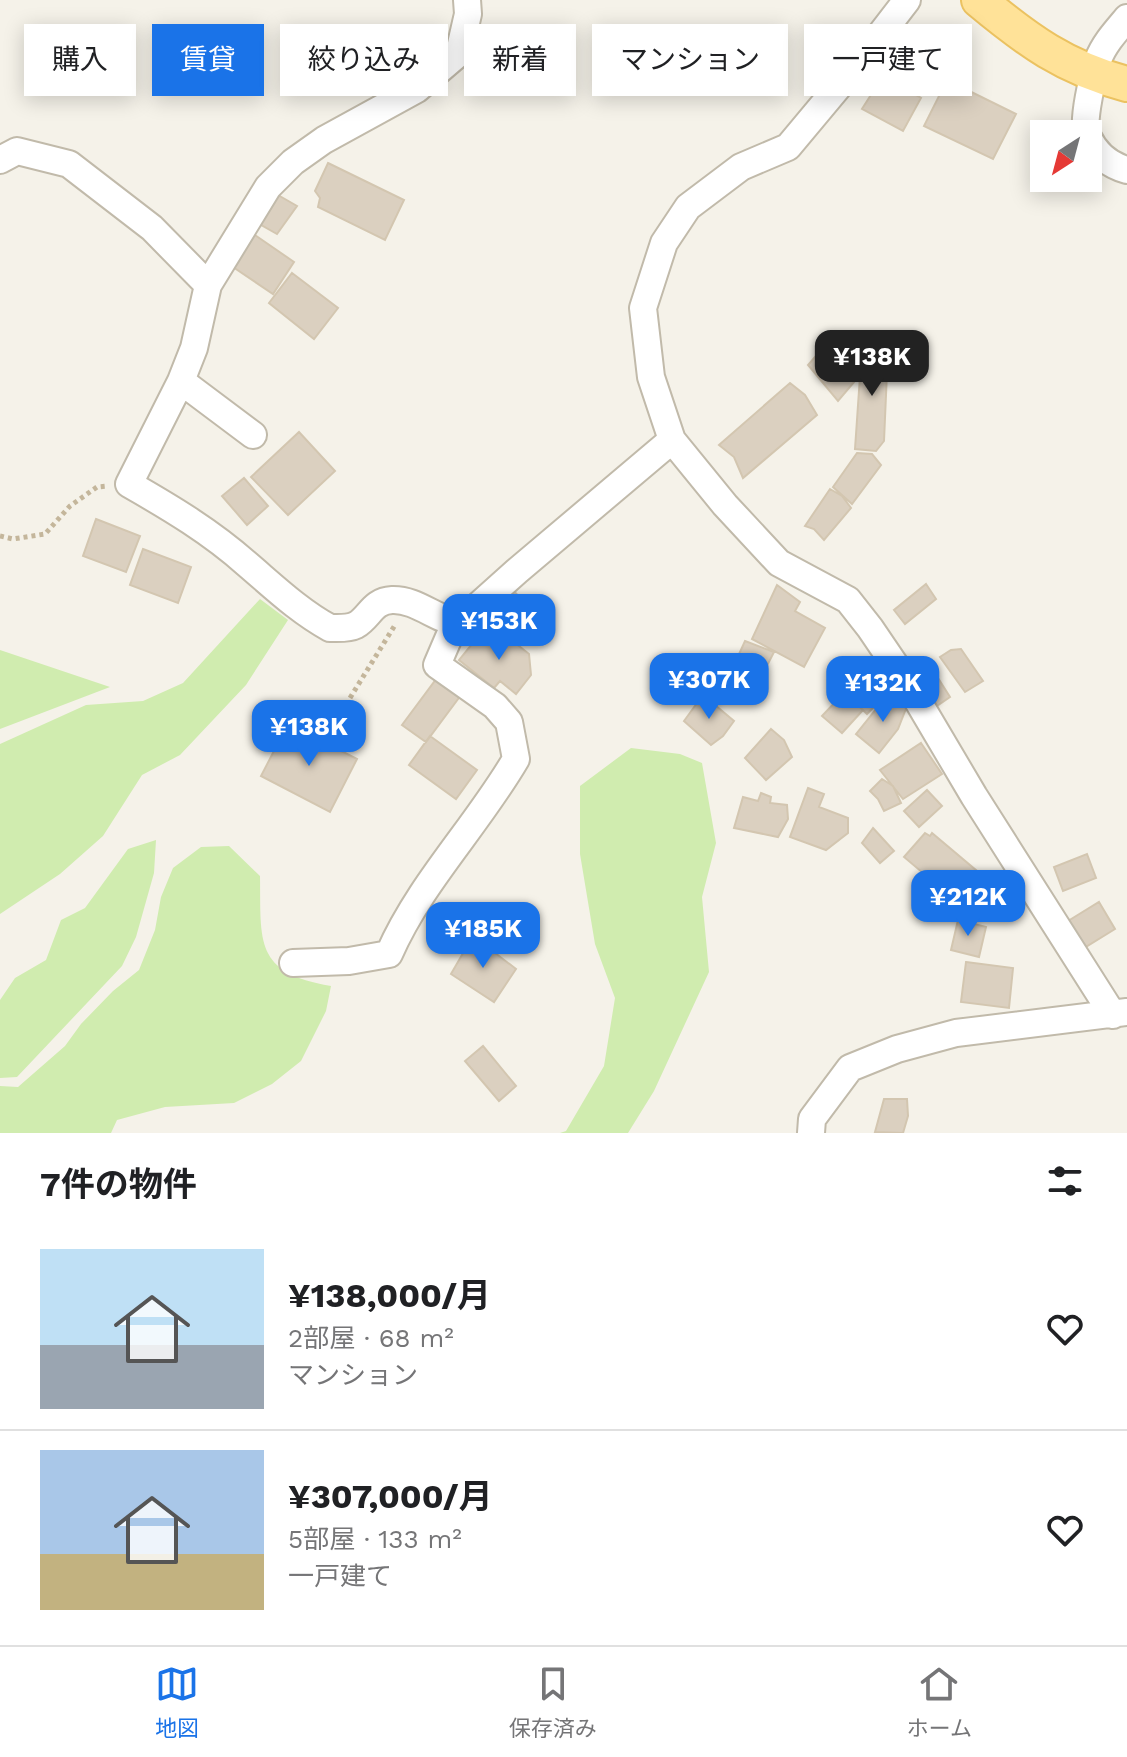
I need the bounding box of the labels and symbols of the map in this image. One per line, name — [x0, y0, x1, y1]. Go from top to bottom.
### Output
north arrow — [1030, 120, 1102, 192]
pin: ¥138K — [816, 330, 928, 398]
pin: ¥153K — [443, 594, 555, 662]
pin: ¥307K — [653, 653, 765, 721]
pin: ¥132K — [827, 656, 939, 724]
pin: ¥138K — [253, 700, 365, 768]
pin: ¥212K — [912, 870, 1024, 938]
pin: ¥185K — [427, 902, 539, 970]

